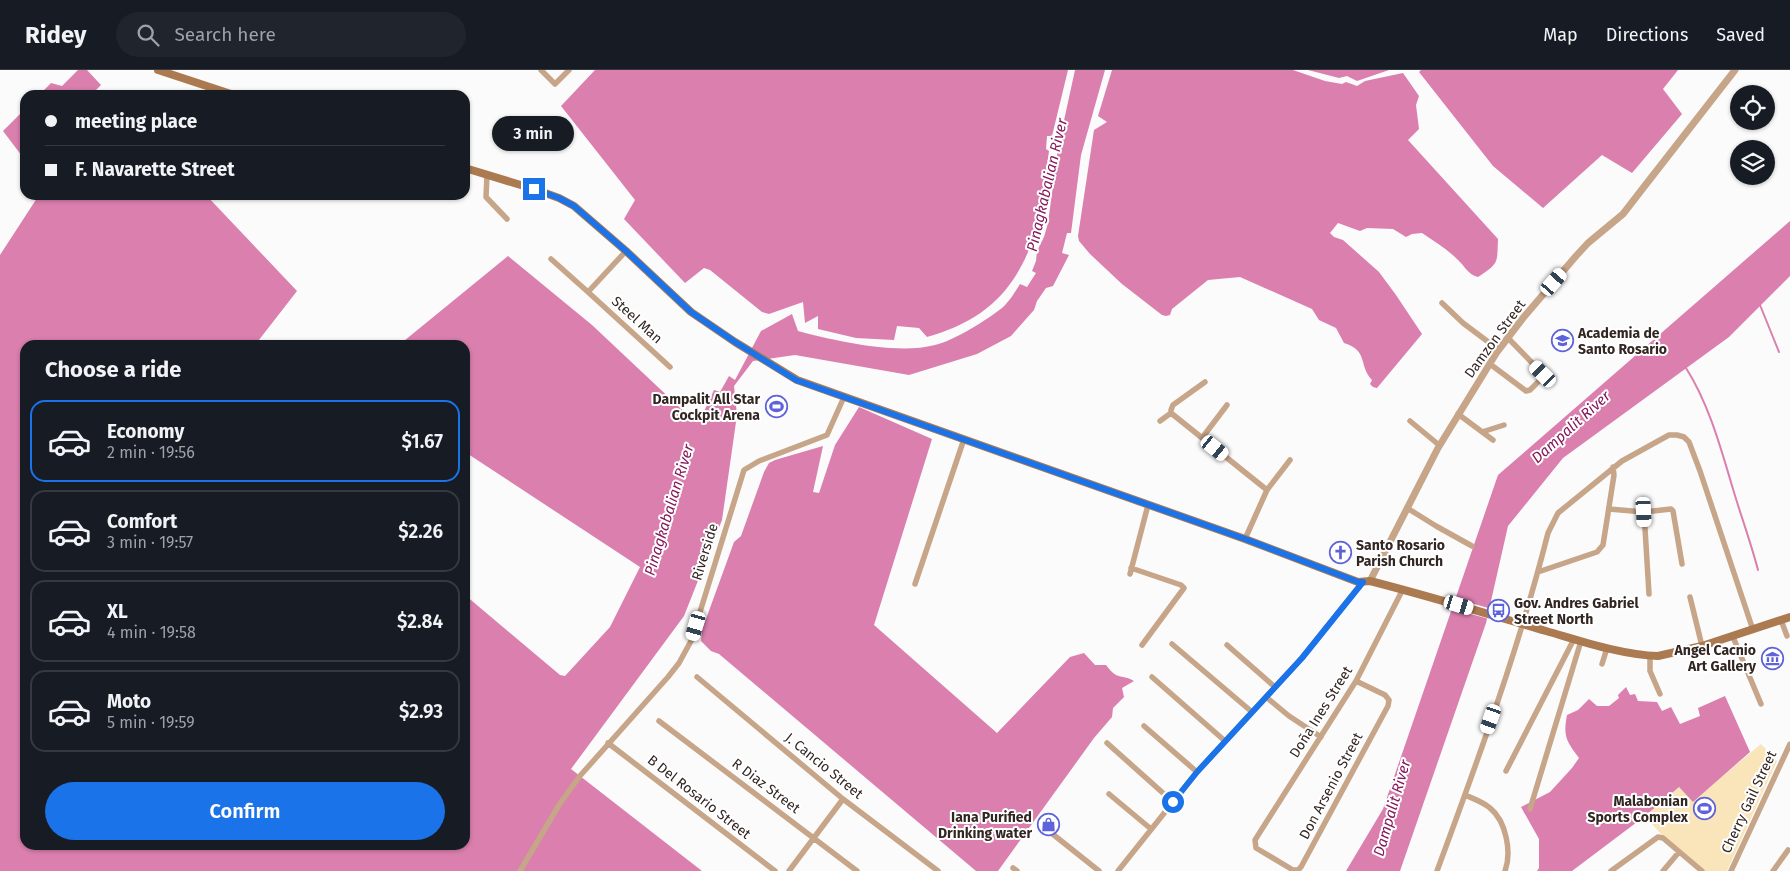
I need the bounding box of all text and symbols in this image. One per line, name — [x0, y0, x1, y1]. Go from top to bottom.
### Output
search box — [116, 12, 466, 57]
text: Ridey — [25, 21, 86, 49]
icon: search — [134, 21, 162, 49]
text: Search here — [174, 23, 276, 46]
text: Map — [1543, 24, 1578, 46]
text: Directions — [1606, 24, 1688, 46]
text: Saved — [1716, 24, 1765, 46]
map controls — [1730, 85, 1775, 185]
button: locate — [1730, 85, 1775, 130]
text: meeting place — [75, 110, 197, 133]
water label: Pinagkabalian River — [1023, 115, 1071, 253]
callout: 3 min — [493, 116, 575, 152]
text: 3 min — [513, 124, 553, 143]
button: layers — [1730, 140, 1775, 185]
text: F. Navarette Street — [75, 158, 235, 181]
route end — [523, 178, 545, 200]
car — [1538, 266, 1569, 298]
street label: Steel Man — [608, 293, 666, 347]
street label: Damzon Street — [1461, 296, 1530, 381]
place label: Academia de Santo Rosario — [1577, 325, 1667, 358]
school or university icon: Academia de Santo Rosario — [1550, 329, 1574, 353]
text: Choose a ride — [45, 356, 181, 383]
car — [1527, 358, 1558, 390]
water label: Dampalit River — [1528, 386, 1615, 467]
place label: Dampalit All Star Cockpit Arena — [653, 391, 760, 424]
sports icon: Dampalit All Star Cockpit Arena — [764, 395, 788, 419]
icon: car — [47, 419, 92, 464]
text: Economy — [107, 420, 184, 443]
text: $1.67 — [401, 430, 443, 453]
car — [1198, 433, 1231, 463]
water label: Pinagkabalian River — [640, 441, 698, 578]
text: 2 min · 19:56 — [107, 443, 195, 462]
car — [1635, 497, 1652, 527]
icon: car — [47, 509, 92, 554]
text: Comfort — [107, 510, 177, 533]
text: $2.26 — [398, 520, 443, 543]
street label: Riverside — [688, 522, 722, 582]
text: 3 min · 19:57 — [107, 533, 193, 552]
place label: Santo Rosario Parish Church — [1356, 537, 1445, 570]
church icon: Santo Rosario Parish Church — [1328, 541, 1352, 565]
car — [1442, 593, 1475, 617]
place label: Gov. Andres Gabriel Street North — [1514, 595, 1639, 628]
icon: car — [47, 599, 92, 644]
bus stop icon: Gov. Andres Gabriel Street North — [1486, 599, 1510, 623]
text: XL — [107, 600, 128, 623]
text: $2.84 — [397, 610, 443, 633]
car — [684, 610, 707, 642]
text: 4 min · 19:58 — [107, 623, 196, 642]
place label: Angel Cacnio Art Gallery — [1674, 642, 1757, 675]
museum icon: Angel Cacnio Art Gallery — [1760, 646, 1784, 670]
street label: Doña Ines Street — [1286, 662, 1357, 761]
icon: car — [47, 689, 92, 734]
text: Moto — [107, 690, 151, 713]
text: $2.93 — [399, 700, 443, 723]
car — [1479, 702, 1502, 736]
text: 5 min · 19:59 — [107, 713, 195, 732]
street label: J. Cancio Street — [782, 729, 867, 803]
street label: Don Arsenio Street — [1296, 729, 1367, 842]
street label: Cherry Gail Street — [1718, 747, 1781, 856]
street label: B Del Rosario Street — [644, 751, 755, 843]
street label: R Diaz Street — [729, 755, 804, 818]
water label: Dampalit River — [1370, 756, 1415, 858]
button: Confirm — [45, 782, 445, 840]
route start — [1162, 791, 1184, 813]
place label: Malabonian Sports Complex — [1587, 793, 1689, 826]
sports icon: Malabonian Sports Complex — [1692, 797, 1716, 821]
place label: Iana Purified Drinking water — [938, 809, 1032, 842]
shop icon: Iana Purified Drinking water — [1036, 813, 1060, 837]

